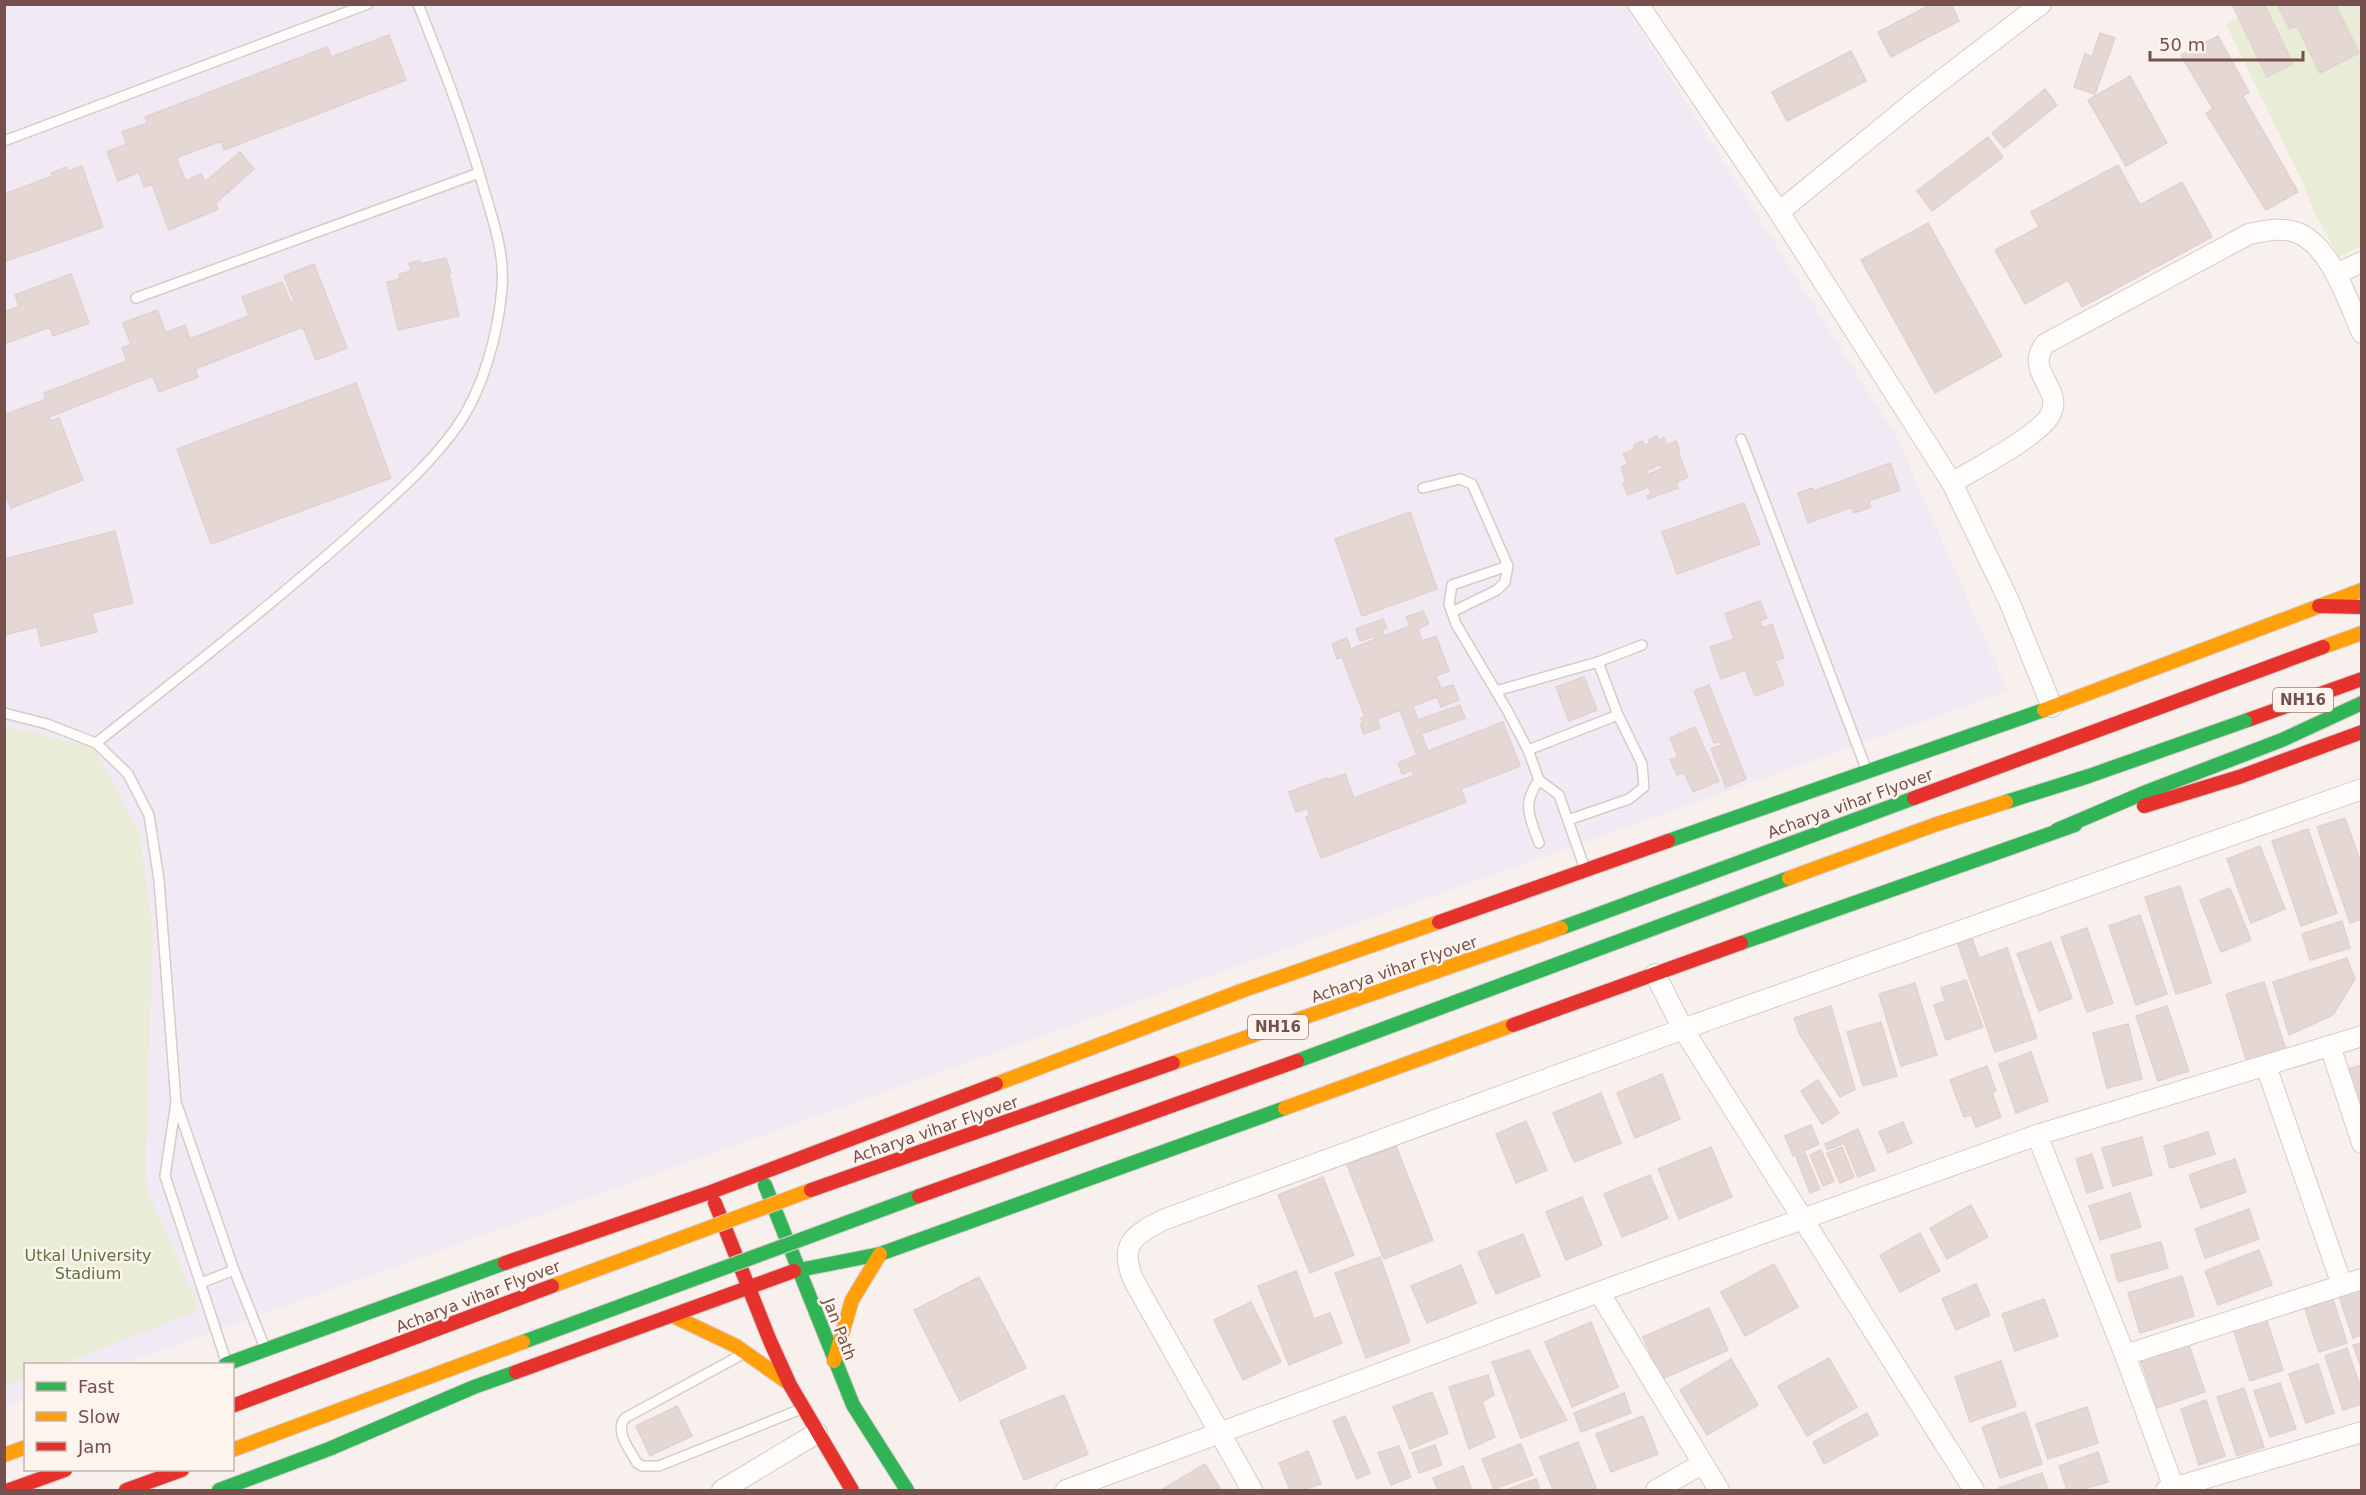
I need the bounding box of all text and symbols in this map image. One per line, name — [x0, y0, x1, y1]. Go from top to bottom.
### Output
scale bar — [2150, 24, 2303, 62]
text: 50 m — [2159, 34, 2205, 55]
road number: NH16 — [2273, 688, 2333, 712]
street label: Acharya vihar Flyover — [1765, 765, 1936, 842]
street label: Acharya vihar Flyover — [1308, 932, 1480, 1007]
road number: NH16 — [1248, 1015, 1308, 1039]
street label: Acharya vihar Flyover — [849, 1092, 1021, 1167]
park label: Utkal University Stadium — [24, 1246, 152, 1283]
street label: Acharya vihar Flyover — [393, 1256, 564, 1337]
street label: Jan Path — [819, 1295, 860, 1363]
legend — [24, 1363, 234, 1471]
text: Fast — [78, 1376, 114, 1397]
text: Slow — [78, 1406, 120, 1427]
text: Jam — [77, 1436, 112, 1457]

